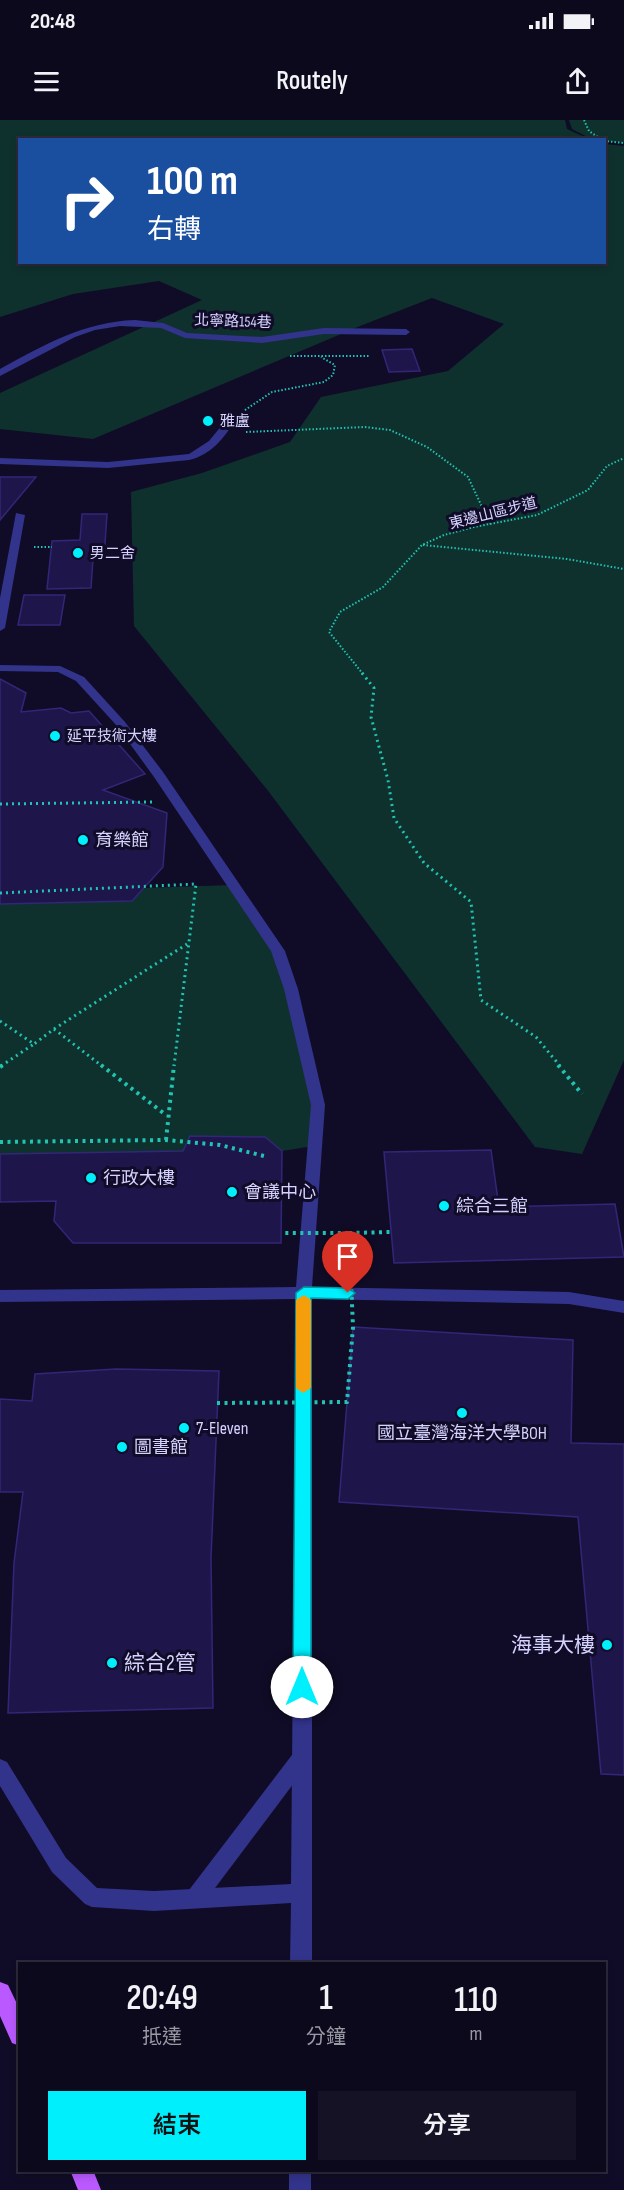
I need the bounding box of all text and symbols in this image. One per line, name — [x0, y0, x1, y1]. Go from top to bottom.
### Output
text: 20:48 — [30, 8, 75, 35]
icon: menu — [30, 65, 63, 98]
text: Routely — [276, 65, 348, 97]
icon: share — [561, 65, 594, 98]
text: 100 m — [147, 156, 238, 207]
icon: right — [48, 162, 126, 240]
text: 右轉 — [147, 214, 201, 246]
street label: 北寧路154巷 — [194, 311, 272, 332]
place label: 雅盧 — [220, 412, 250, 431]
marker: 雅盧 — [201, 414, 215, 428]
street label: 東邊山區步道 — [447, 493, 539, 534]
place label: 男二舍 — [90, 544, 135, 563]
marker: 男二舍 — [71, 546, 85, 560]
place label: 延平技術大樓 — [67, 727, 157, 746]
marker: 延平技術大樓 — [48, 729, 62, 743]
place label: 育樂館 — [95, 830, 149, 851]
marker: 育樂館 — [76, 833, 90, 847]
place label: 行政大樓 — [103, 1168, 175, 1189]
marker: 行政大樓 — [84, 1171, 98, 1185]
place label: 會議中心 — [244, 1182, 316, 1203]
marker: 會議中心 — [225, 1185, 239, 1199]
place label: 綜合三館 — [456, 1196, 528, 1217]
marker: 綜合三館 — [437, 1199, 451, 1213]
pin — [322, 1231, 373, 1293]
icon: arrive — [331, 1240, 364, 1273]
marker: 國立臺灣海洋大學BOH — [455, 1406, 469, 1420]
place label: 7-Eleven — [196, 1418, 249, 1439]
marker: 7-Eleven — [177, 1421, 191, 1435]
place label: 國立臺灣海洋大學BOH — [377, 1423, 547, 1444]
place label: 圖書館 — [134, 1437, 188, 1458]
marker: 圖書館 — [115, 1440, 129, 1454]
place label: 海事大樓 — [511, 1633, 595, 1658]
marker: 海事大樓 — [600, 1638, 614, 1652]
place label: 綜合2管 — [124, 1651, 196, 1676]
position arrow — [270, 1655, 334, 1719]
marker: 綜合2管 — [105, 1656, 119, 1670]
text: 20:49 — [126, 1977, 198, 2020]
text: 1 — [319, 1977, 333, 2020]
text: 110 — [454, 1979, 498, 2022]
text: m — [470, 2022, 482, 2046]
text: 抵達 — [142, 2025, 182, 2049]
text: 分鐘 — [306, 2025, 346, 2049]
button: 結束 — [48, 2091, 306, 2160]
button: 分享 — [318, 2091, 576, 2160]

